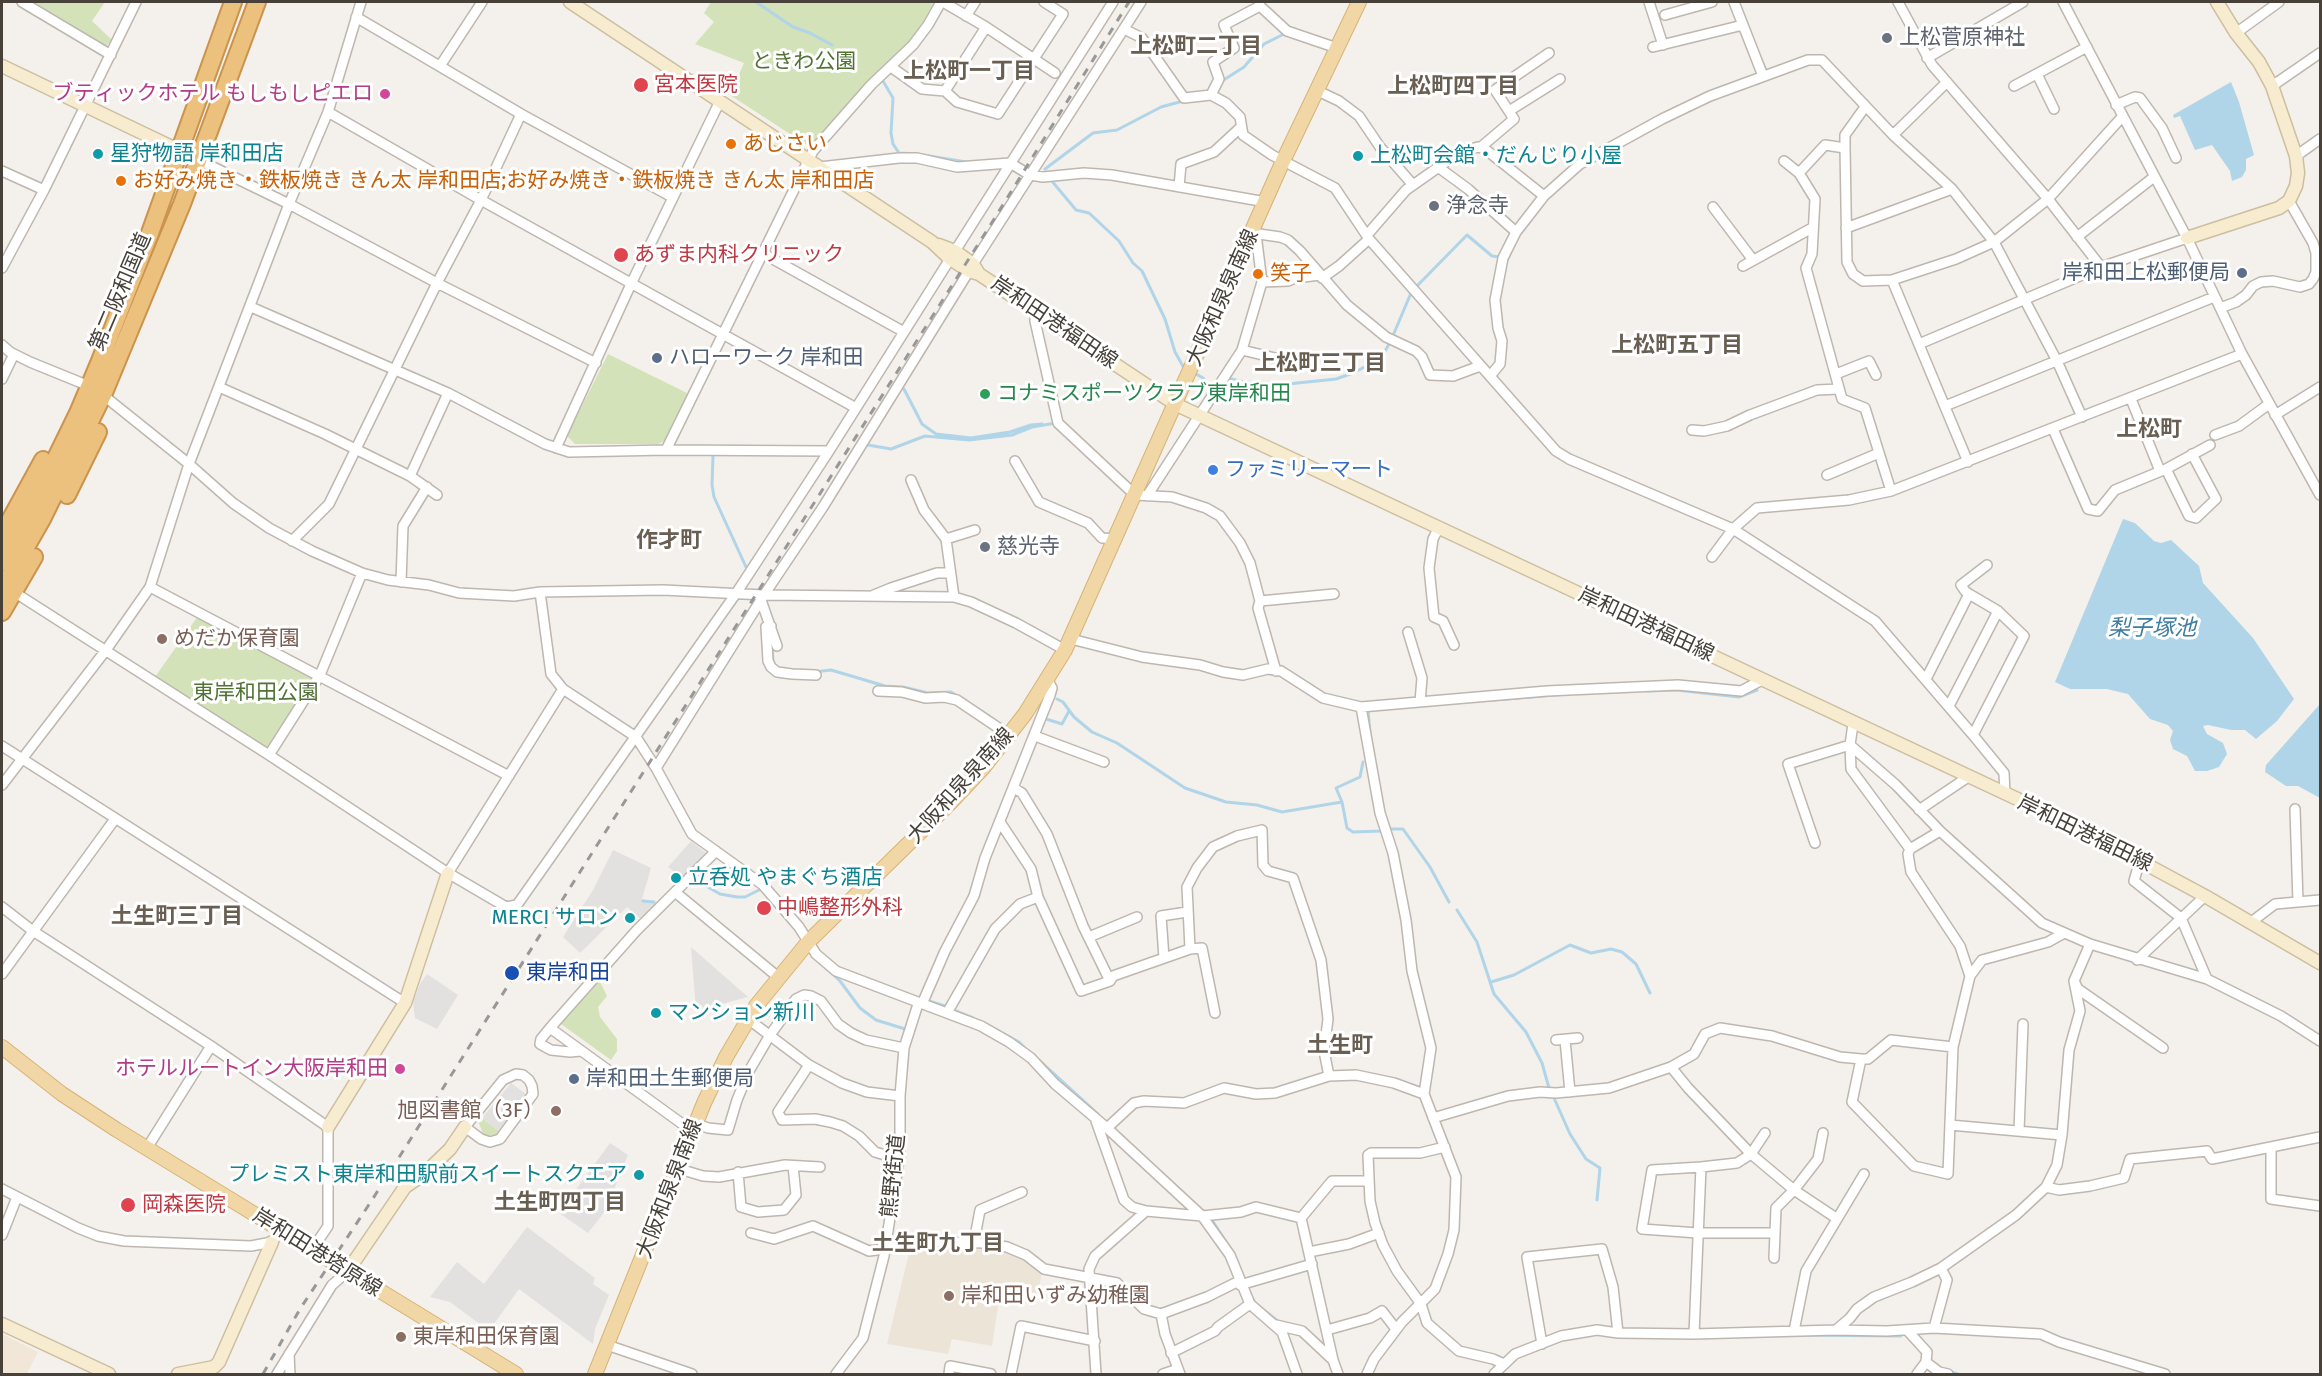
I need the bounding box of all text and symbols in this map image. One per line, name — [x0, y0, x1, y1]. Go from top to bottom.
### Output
place label: 上松菅原神社 — [1899, 25, 2025, 51]
marker: 上松菅原神社 — [1880, 31, 1894, 45]
district label: 上松町二丁目 — [1130, 34, 1262, 60]
park label: ときわ公園 — [752, 49, 856, 75]
district label: 上松町一丁目 — [903, 59, 1035, 85]
place label: 宮本医院 — [654, 72, 738, 98]
district label: 上松町四丁目 — [1387, 74, 1519, 100]
marker: 宮本医院 — [632, 76, 650, 94]
place label: ブティックホテル もしもしピエロ — [52, 81, 373, 107]
marker: ブティックホテル もしもしピエロ — [378, 87, 392, 101]
place label: あじさい — [743, 131, 827, 157]
marker: あじさい — [724, 137, 738, 151]
place label: 星狩物語 岸和田店 — [110, 141, 284, 167]
place label: 上松町会館・だんじり小屋 — [1370, 143, 1622, 169]
marker: 星狩物語 岸和田店 — [91, 147, 105, 161]
marker: 上松町会館・だんじり小屋 — [1351, 149, 1365, 163]
place label: お好み焼き・鉄板焼き きん太 岸和田店;お好み焼き・鉄板焼き きん太 岸和田店 — [133, 168, 874, 194]
marker: お好み焼き・鉄板焼き きん太 岸和田店;お好み焼き・鉄板焼き きん太 岸和田店 — [114, 174, 128, 188]
place label: 浄念寺 — [1446, 193, 1509, 219]
marker: 浄念寺 — [1427, 199, 1441, 213]
street label: 大阪和泉泉南線 — [1182, 226, 1264, 370]
street label: 第二阪和国道 — [85, 229, 157, 355]
place label: あずま内科クリニック — [634, 242, 844, 268]
marker: あずま内科クリニック — [612, 246, 630, 264]
place label: 岸和田上松郵便局 — [2062, 260, 2230, 286]
place label: 笑子 — [1270, 261, 1312, 287]
marker: 岸和田上松郵便局 — [2235, 266, 2249, 280]
marker: 笑子 — [1251, 267, 1265, 281]
street label: 岸和田港福田線 — [986, 271, 1122, 375]
district label: 上松町五丁目 — [1611, 333, 1743, 359]
place label: ハローワーク 岸和田 — [669, 345, 864, 371]
marker: ハローワーク 岸和田 — [650, 351, 664, 365]
district label: 上松町三丁目 — [1254, 351, 1386, 377]
place label: コナミスポーツクラブ東岸和田 — [997, 381, 1291, 407]
marker: コナミスポーツクラブ東岸和田 — [978, 387, 992, 401]
district label: 上松町 — [2116, 417, 2182, 443]
place label: ファミリーマート — [1225, 457, 1393, 483]
marker: ファミリーマート — [1206, 463, 1220, 477]
district label: 作才町 — [636, 528, 702, 554]
place label: 慈光寺 — [997, 534, 1060, 560]
marker: 慈光寺 — [978, 540, 992, 554]
street label: 岸和田港福田線 — [1574, 583, 1718, 667]
water label: 梨子塚池 — [2108, 616, 2196, 642]
place label: めだか保育園 — [174, 626, 300, 652]
marker: めだか保育園 — [155, 632, 169, 646]
park label: 東岸和田公園 — [193, 680, 319, 706]
street label: 大阪和泉泉南線 — [902, 723, 1020, 849]
street label: 岸和田港福田線 — [2013, 790, 2157, 878]
place label: 立呑処 やまぐち酒店 — [688, 865, 883, 891]
marker: 立呑処 やまぐち酒店 — [669, 871, 683, 885]
place label: 中嶋整形外科 — [777, 895, 903, 921]
marker: 中嶋整形外科 — [755, 899, 773, 917]
district label: 土生町三丁目 — [111, 904, 243, 930]
place label: MERCI サロン — [491, 905, 618, 931]
marker: MERCI サロン — [623, 911, 637, 925]
place label: 東岸和田 — [526, 960, 610, 986]
marker: 東岸和田 — [503, 964, 521, 982]
place label: マンション新川 — [668, 1000, 815, 1026]
marker: マンション新川 — [649, 1006, 663, 1020]
district label: 土生町 — [1307, 1033, 1373, 1059]
place label: ホテルルートイン大阪岸和田 — [115, 1056, 388, 1082]
marker: ホテルルートイン大阪岸和田 — [393, 1062, 407, 1076]
place label: 岸和田土生郵便局 — [586, 1066, 754, 1092]
marker: 岸和田土生郵便局 — [567, 1072, 581, 1086]
place label: 旭図書館（3F） — [397, 1098, 544, 1124]
marker: 旭図書館（3F） — [549, 1104, 563, 1118]
street label: 大阪和泉泉南線 — [632, 1116, 708, 1262]
street label: 熊野街道 — [877, 1133, 911, 1219]
place label: プレミスト東岸和田駅前スイートスクエア — [228, 1162, 627, 1188]
marker: プレミスト東岸和田駅前スイートスクエア — [632, 1168, 646, 1182]
district label: 土生町四丁目 — [494, 1190, 626, 1216]
place label: 岡森医院 — [142, 1192, 226, 1218]
marker: 岡森医院 — [119, 1196, 137, 1214]
street label: 岸和田港塔原線 — [248, 1203, 386, 1303]
district label: 土生町九丁目 — [872, 1231, 1004, 1257]
place label: 岸和田いずみ幼稚園 — [961, 1283, 1150, 1309]
marker: 岸和田いずみ幼稚園 — [942, 1289, 956, 1303]
place label: 東岸和田保育園 — [413, 1324, 560, 1350]
marker: 東岸和田保育園 — [394, 1330, 408, 1344]

